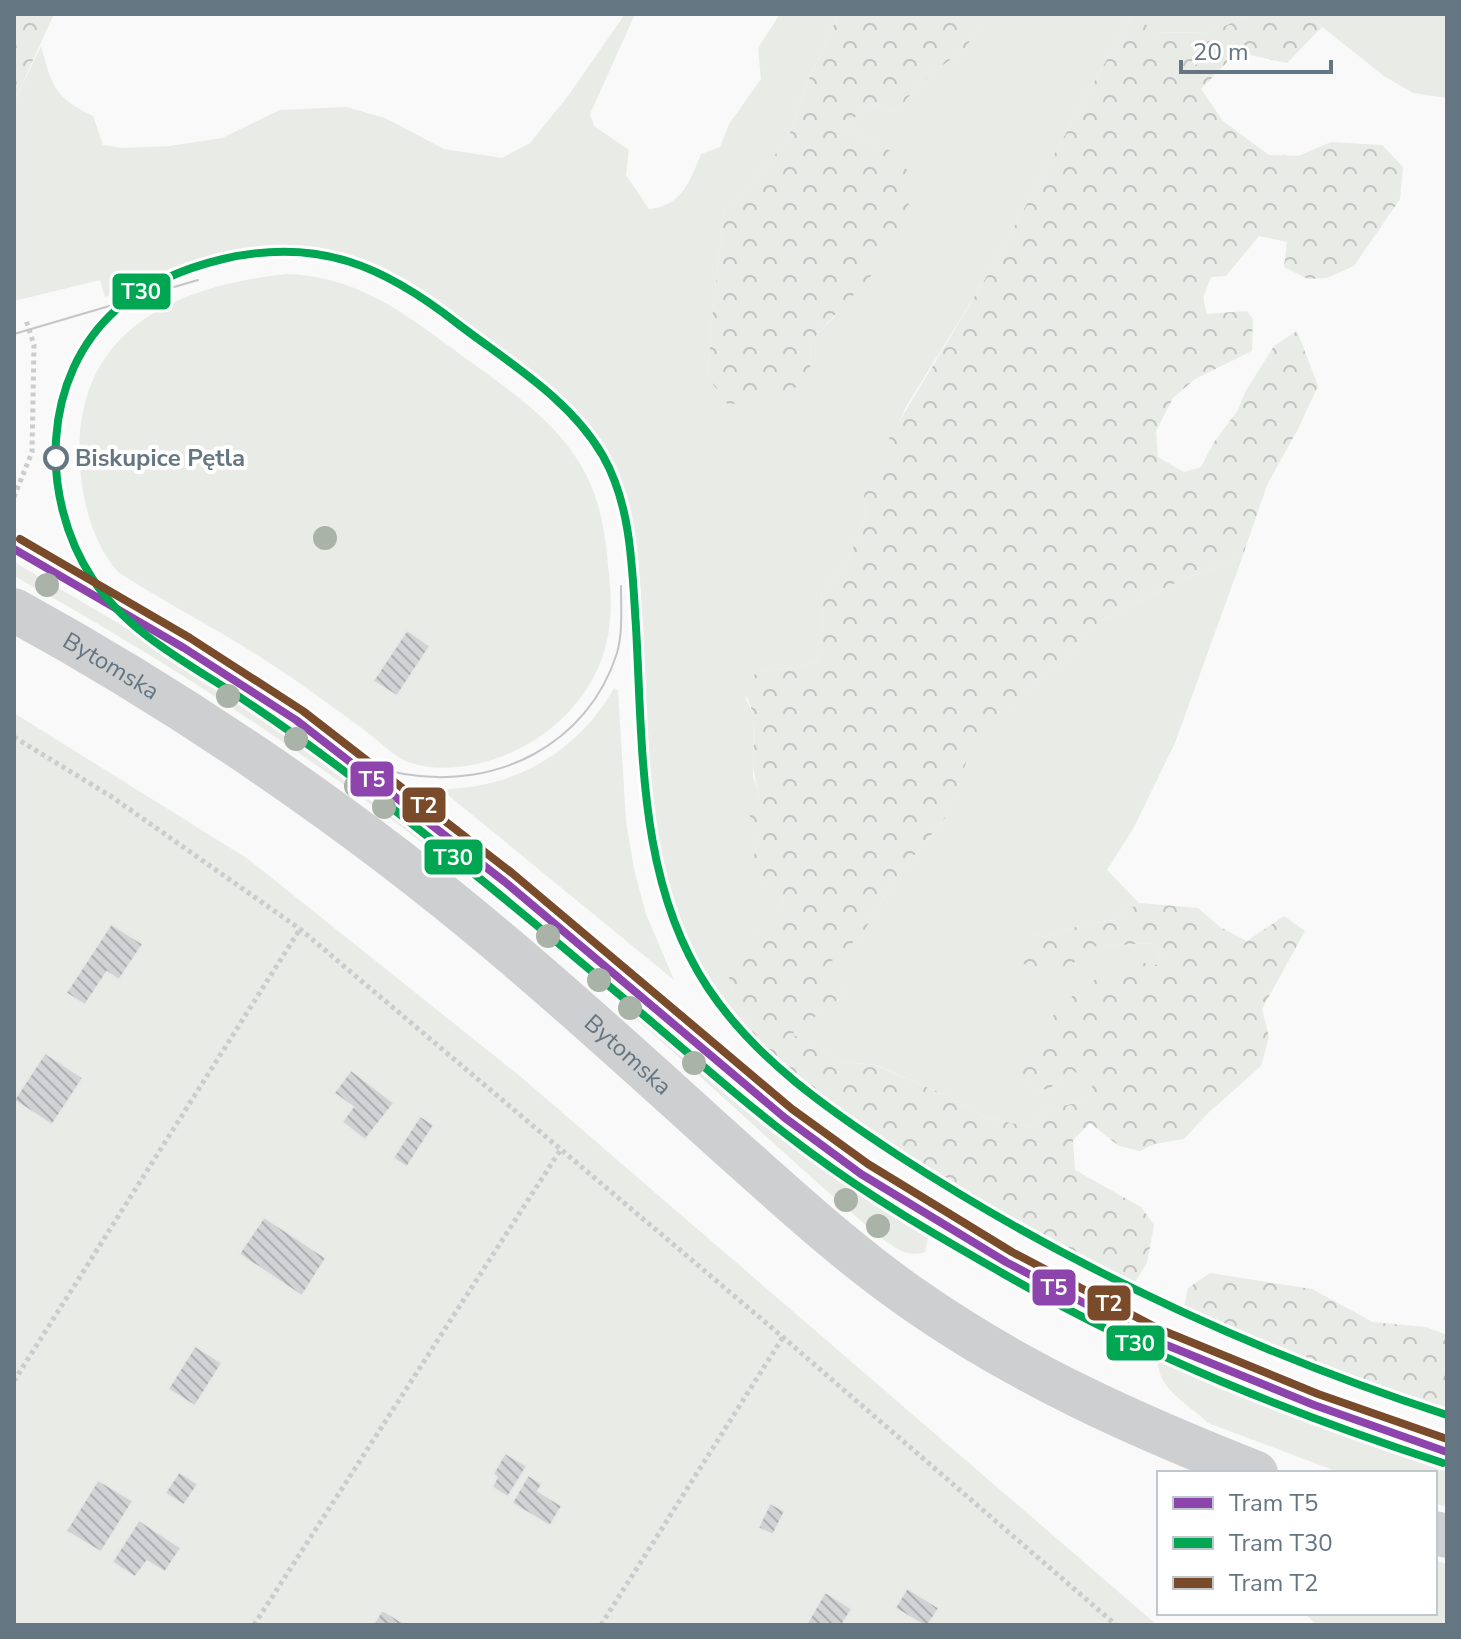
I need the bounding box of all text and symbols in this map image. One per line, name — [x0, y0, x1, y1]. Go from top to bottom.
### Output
scale bar — [1181, 24, 1331, 74]
text: 20 m — [1193, 36, 1249, 68]
line badge: T30 — [111, 272, 172, 311]
text: T30 — [121, 277, 161, 307]
place label: Biskupice Pętla — [75, 442, 245, 474]
marker: Biskupice Pętla — [44, 446, 68, 470]
street label: Bytomska — [57, 625, 165, 707]
line badge: T5 — [349, 760, 395, 798]
text: T5 — [359, 765, 385, 795]
line badge: T2 — [401, 786, 447, 824]
text: T2 — [411, 791, 437, 821]
line badge: T30 — [423, 838, 484, 876]
text: T30 — [433, 843, 473, 873]
street label: Bytomska — [577, 1007, 679, 1102]
line badge: T5 — [1031, 1268, 1077, 1307]
text: T5 — [1041, 1273, 1067, 1303]
line badge: T2 — [1086, 1284, 1132, 1322]
text: T2 — [1096, 1289, 1122, 1319]
line badge: T30 — [1105, 1324, 1166, 1362]
text: T30 — [1115, 1329, 1155, 1359]
legend — [1157, 1471, 1437, 1615]
text: Tram T5 — [1229, 1487, 1318, 1519]
text: Tram T30 — [1229, 1527, 1333, 1559]
text: Tram T2 — [1229, 1567, 1318, 1599]

